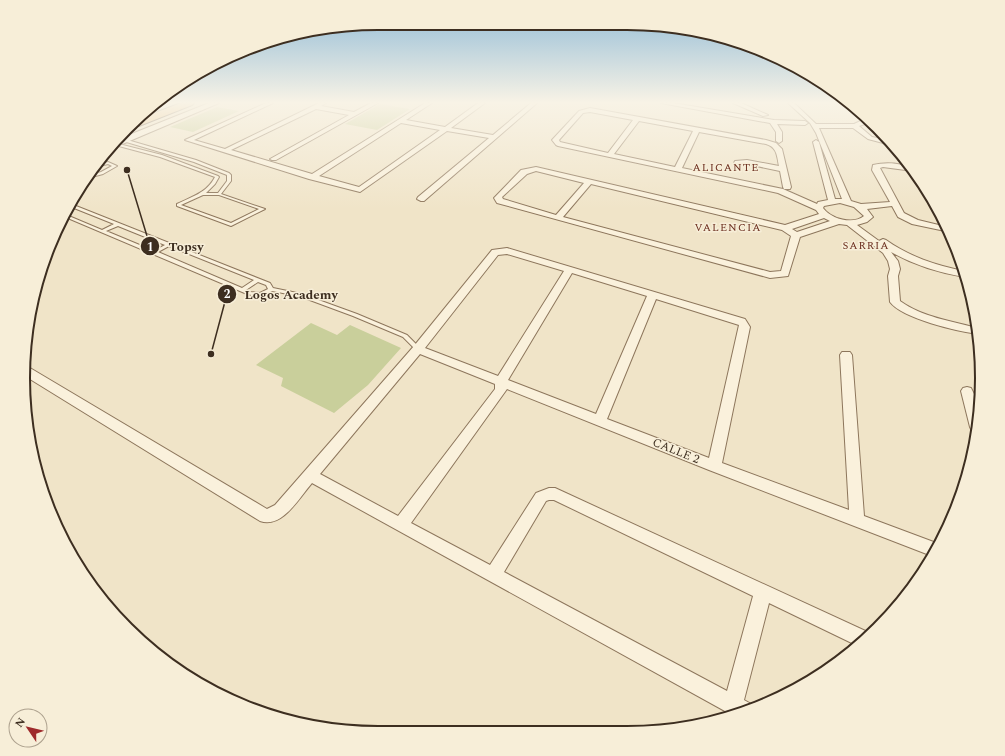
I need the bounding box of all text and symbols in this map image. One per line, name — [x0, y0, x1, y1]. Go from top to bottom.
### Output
district label: ALICANTE — [693, 159, 759, 176]
district label: VALENCIA — [695, 219, 761, 236]
callout: Topsy — [140, 234, 211, 259]
text: Topsy — [168, 237, 204, 257]
district label: SARRIA — [842, 237, 890, 254]
text: 1 — [147, 238, 153, 257]
callout: Logos Academy — [217, 282, 346, 307]
text: 2 — [224, 285, 231, 304]
text: Logos Academy — [244, 285, 338, 305]
street label: CALLE 2 — [650, 433, 702, 469]
north arrow — [8, 708, 48, 748]
text: N — [11, 714, 30, 731]

